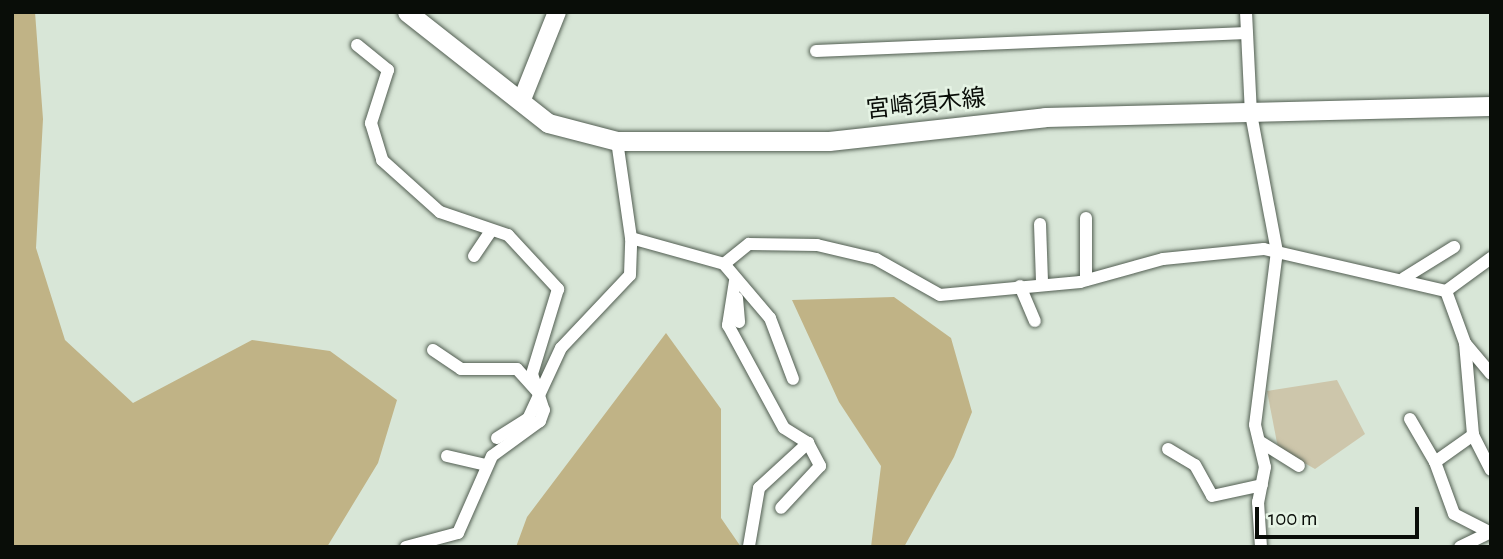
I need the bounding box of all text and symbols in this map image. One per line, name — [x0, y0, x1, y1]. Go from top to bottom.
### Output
street label: 宮崎須木線 — [865, 84, 987, 126]
scale bar — [1258, 492, 1422, 536]
text: 100 m — [1268, 508, 1318, 529]

